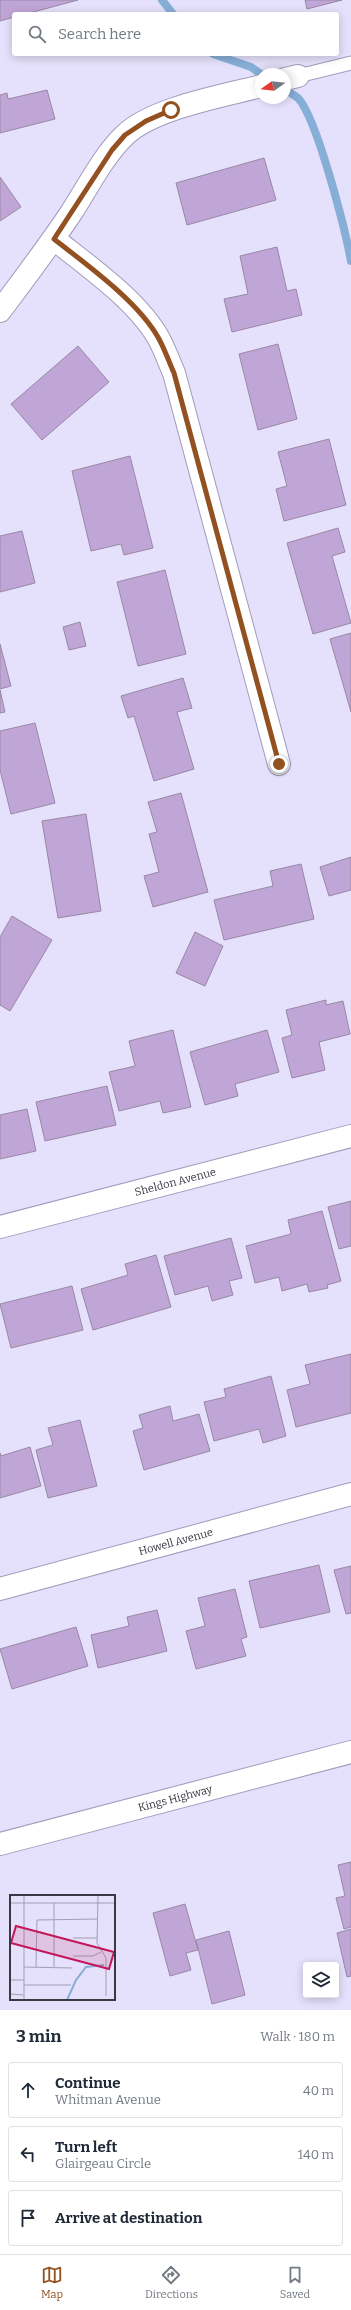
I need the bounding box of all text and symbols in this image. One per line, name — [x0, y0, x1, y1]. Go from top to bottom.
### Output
search box — [12, 12, 339, 56]
icon: search — [26, 23, 48, 45]
text: Search here — [58, 25, 141, 43]
north arrow — [255, 68, 291, 104]
route start — [162, 101, 180, 119]
route end — [270, 755, 288, 773]
street label: Sheldon Avenue — [133, 1165, 217, 1199]
street label: Howell Avenue — [137, 1526, 214, 1558]
street label: Kings Highway — [137, 1783, 214, 1815]
inset map — [10, 1895, 115, 2000]
map controls — [303, 1962, 339, 1998]
button: layers — [303, 1962, 339, 1998]
text: 3 min — [16, 2026, 61, 2047]
text: Walk · 180 m — [260, 2029, 335, 2044]
text: Continue — [55, 2074, 121, 2092]
icon: ahead — [17, 2079, 39, 2101]
text: 40 m — [303, 2083, 334, 2098]
text: Whitman Avenue — [55, 2092, 161, 2107]
text: Turn left — [55, 2138, 117, 2156]
icon: left — [17, 2143, 39, 2165]
text: 140 m — [298, 2147, 334, 2162]
text: Glairgeau Circle — [55, 2156, 151, 2171]
icon: arrive — [17, 2207, 39, 2229]
text: Arrive at destination — [55, 2209, 202, 2227]
tab: Map — [41, 2264, 63, 2301]
tab: Directions — [145, 2264, 198, 2301]
tab: Saved — [280, 2264, 310, 2301]

